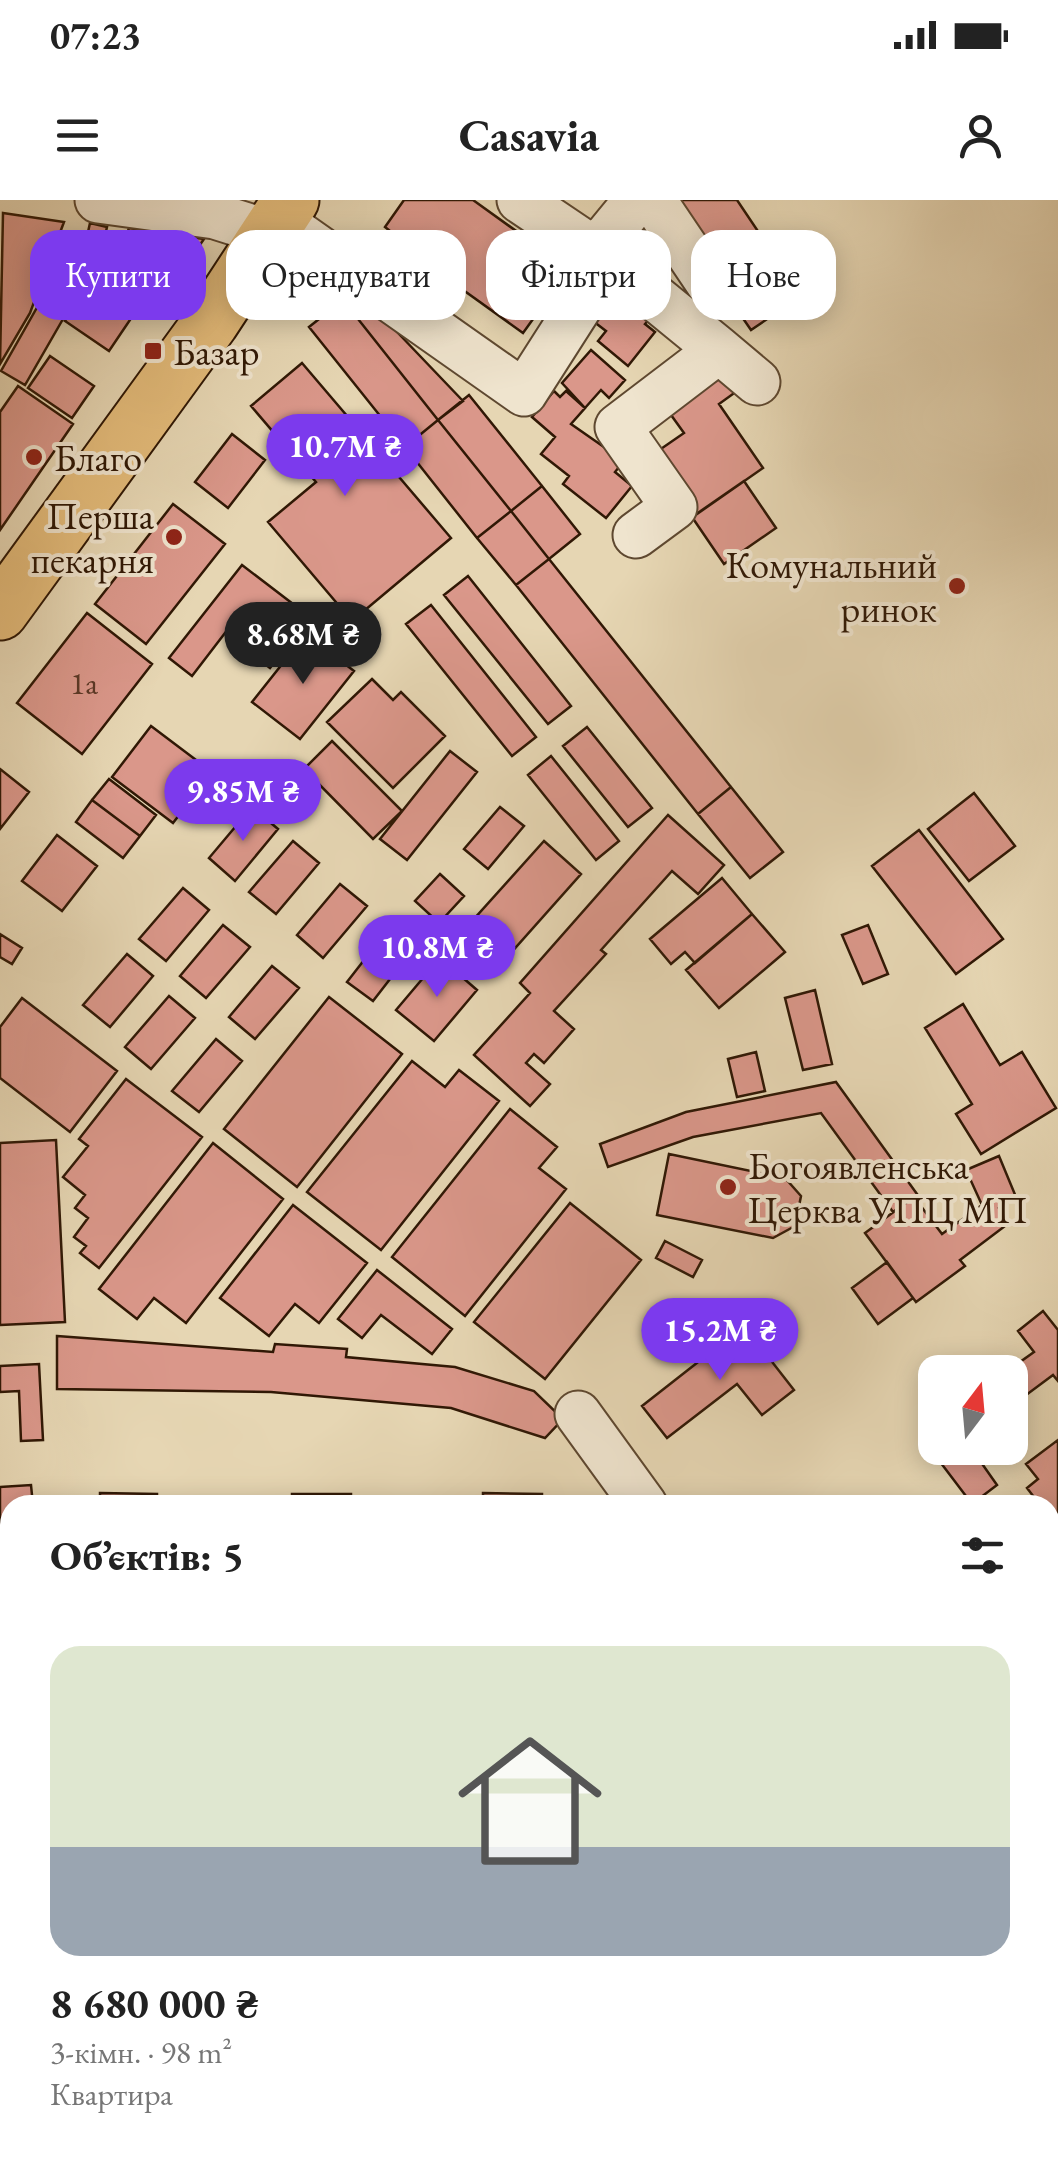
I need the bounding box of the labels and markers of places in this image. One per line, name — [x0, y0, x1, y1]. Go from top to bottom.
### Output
place label: Базар — [173, 327, 260, 376]
marker: Базар — [142, 340, 164, 362]
pin: 10.7M ₴ — [253, 414, 437, 499]
place label: Благо — [54, 433, 142, 482]
marker: Благо — [23, 446, 45, 468]
place label: Перша пекарня — [31, 491, 155, 584]
marker: Перша пекарня — [163, 526, 185, 548]
place label: Комунальний ринок — [726, 540, 937, 633]
marker: Комунальний ринок — [946, 575, 968, 597]
pin: 8.68M ₴ — [211, 602, 395, 687]
pin: 9.85M ₴ — [151, 759, 335, 844]
pin: 10.8M ₴ — [345, 915, 529, 1000]
place label: Богоявленська Церква УПЦ МП — [748, 1141, 1028, 1234]
marker: Богоявленська Церква УПЦ МП — [717, 1176, 739, 1198]
pin: 15.2M ₴ — [628, 1298, 812, 1383]

